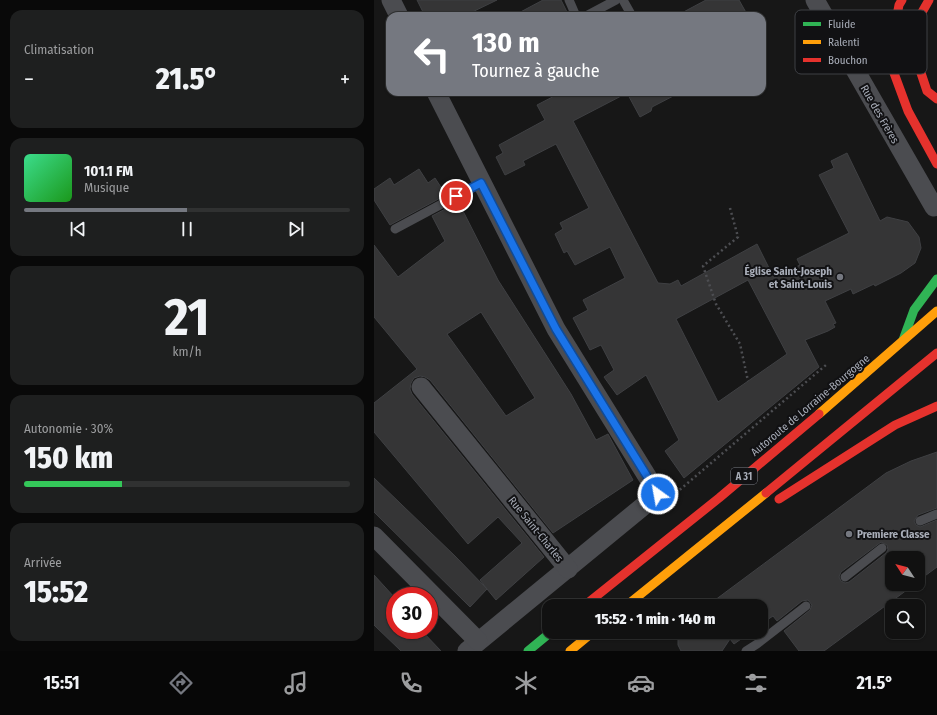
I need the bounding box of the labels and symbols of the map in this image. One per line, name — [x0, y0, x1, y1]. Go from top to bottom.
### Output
legend — [795, 10, 927, 74]
text: Fluide — [828, 18, 855, 31]
text: Ralenti — [828, 36, 860, 49]
text: Bouchon — [828, 54, 868, 67]
street label: Rue des Frères — [858, 83, 902, 146]
pin — [439, 179, 473, 213]
place label: Église Saint-Joseph et Saint-Louis — [745, 264, 832, 291]
marker: Église Saint-Joseph et Saint-Louis — [835, 272, 845, 282]
street label: Autoroute de Lorraine-Bourgogne — [748, 352, 872, 459]
road number: A 31 — [731, 468, 757, 484]
position arrow — [637, 473, 679, 515]
street label: Rue Saint-Charles — [505, 494, 566, 565]
place label: Premiere Classe — [857, 528, 930, 541]
marker: Premiere Classe — [844, 529, 854, 539]
north arrow — [885, 551, 925, 591]
speed limit sign: 30 — [386, 587, 438, 639]

